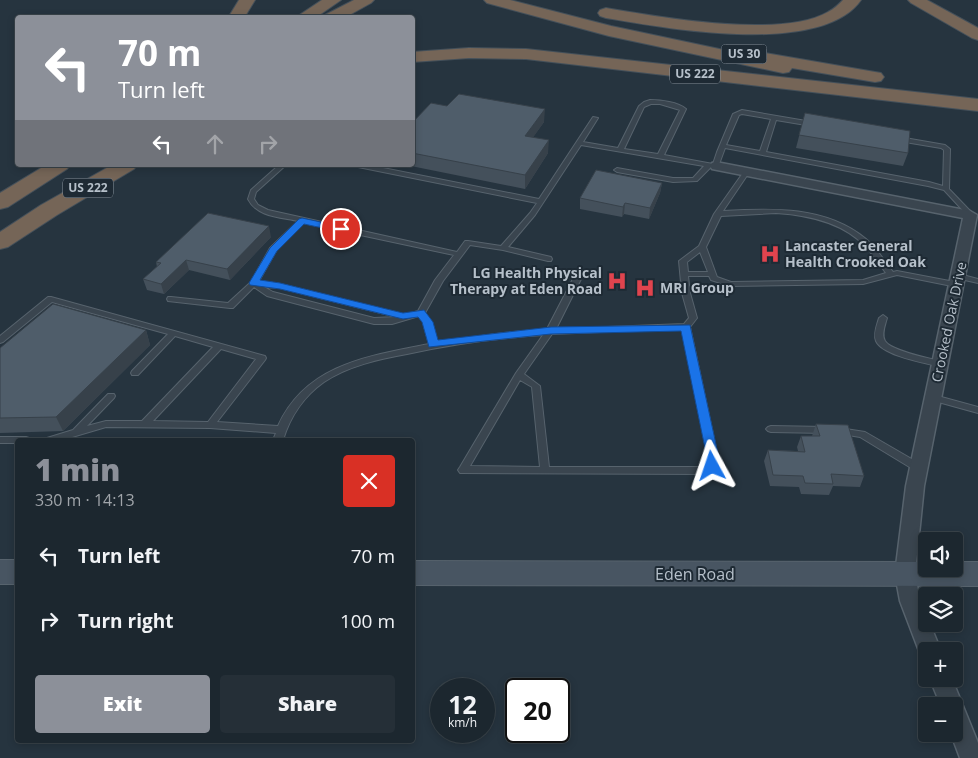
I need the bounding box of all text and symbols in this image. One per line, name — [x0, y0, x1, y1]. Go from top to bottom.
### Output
text: 70 m — [118, 29, 201, 76]
icon: left — [35, 35, 100, 100]
road number: US 30 — [722, 44, 766, 64]
road number: US 222 — [670, 64, 720, 84]
text: Turn left — [118, 74, 205, 104]
icon: left — [148, 130, 176, 158]
icon: ahead — [201, 130, 229, 158]
icon: right — [254, 130, 282, 158]
road number: US 222 — [63, 178, 113, 198]
pin — [320, 208, 362, 250]
icon: arrive — [327, 215, 355, 243]
place label: Lancaster General Health Crooked Oak — [785, 236, 926, 271]
hospital icon: Lancaster General Health Crooked Oak — [759, 243, 781, 265]
street label: Crooked Oak Drive — [926, 260, 971, 384]
place label: LG Health Physical Therapy at Eden Road — [450, 263, 602, 298]
hospital icon: LG Health Physical Therapy at Eden Road — [606, 270, 628, 292]
hospital icon: MRI Group — [634, 277, 656, 299]
place label: MRI Group — [660, 278, 734, 297]
position arrow — [685, 439, 737, 491]
text: 1 min — [35, 449, 120, 490]
button: close — [343, 455, 395, 507]
text: 330 m · 14:13 — [35, 489, 135, 511]
map controls — [918, 532, 963, 742]
button: sound — [918, 532, 963, 577]
icon: left — [35, 542, 63, 570]
text: Turn left — [78, 543, 160, 569]
text: 70 m — [351, 543, 395, 569]
street label: Eden Road — [655, 563, 735, 585]
button: layers — [918, 587, 963, 632]
icon: right — [35, 607, 63, 635]
text: Turn right — [78, 608, 173, 634]
text: 100 m — [340, 608, 395, 634]
button: + — [918, 642, 963, 687]
button: Exit — [35, 675, 210, 733]
button: Share — [220, 675, 395, 733]
speed limit sign: 20 — [505, 678, 570, 743]
text: 12 — [448, 687, 477, 721]
button: − — [918, 697, 963, 742]
text: km/h — [448, 714, 477, 731]

